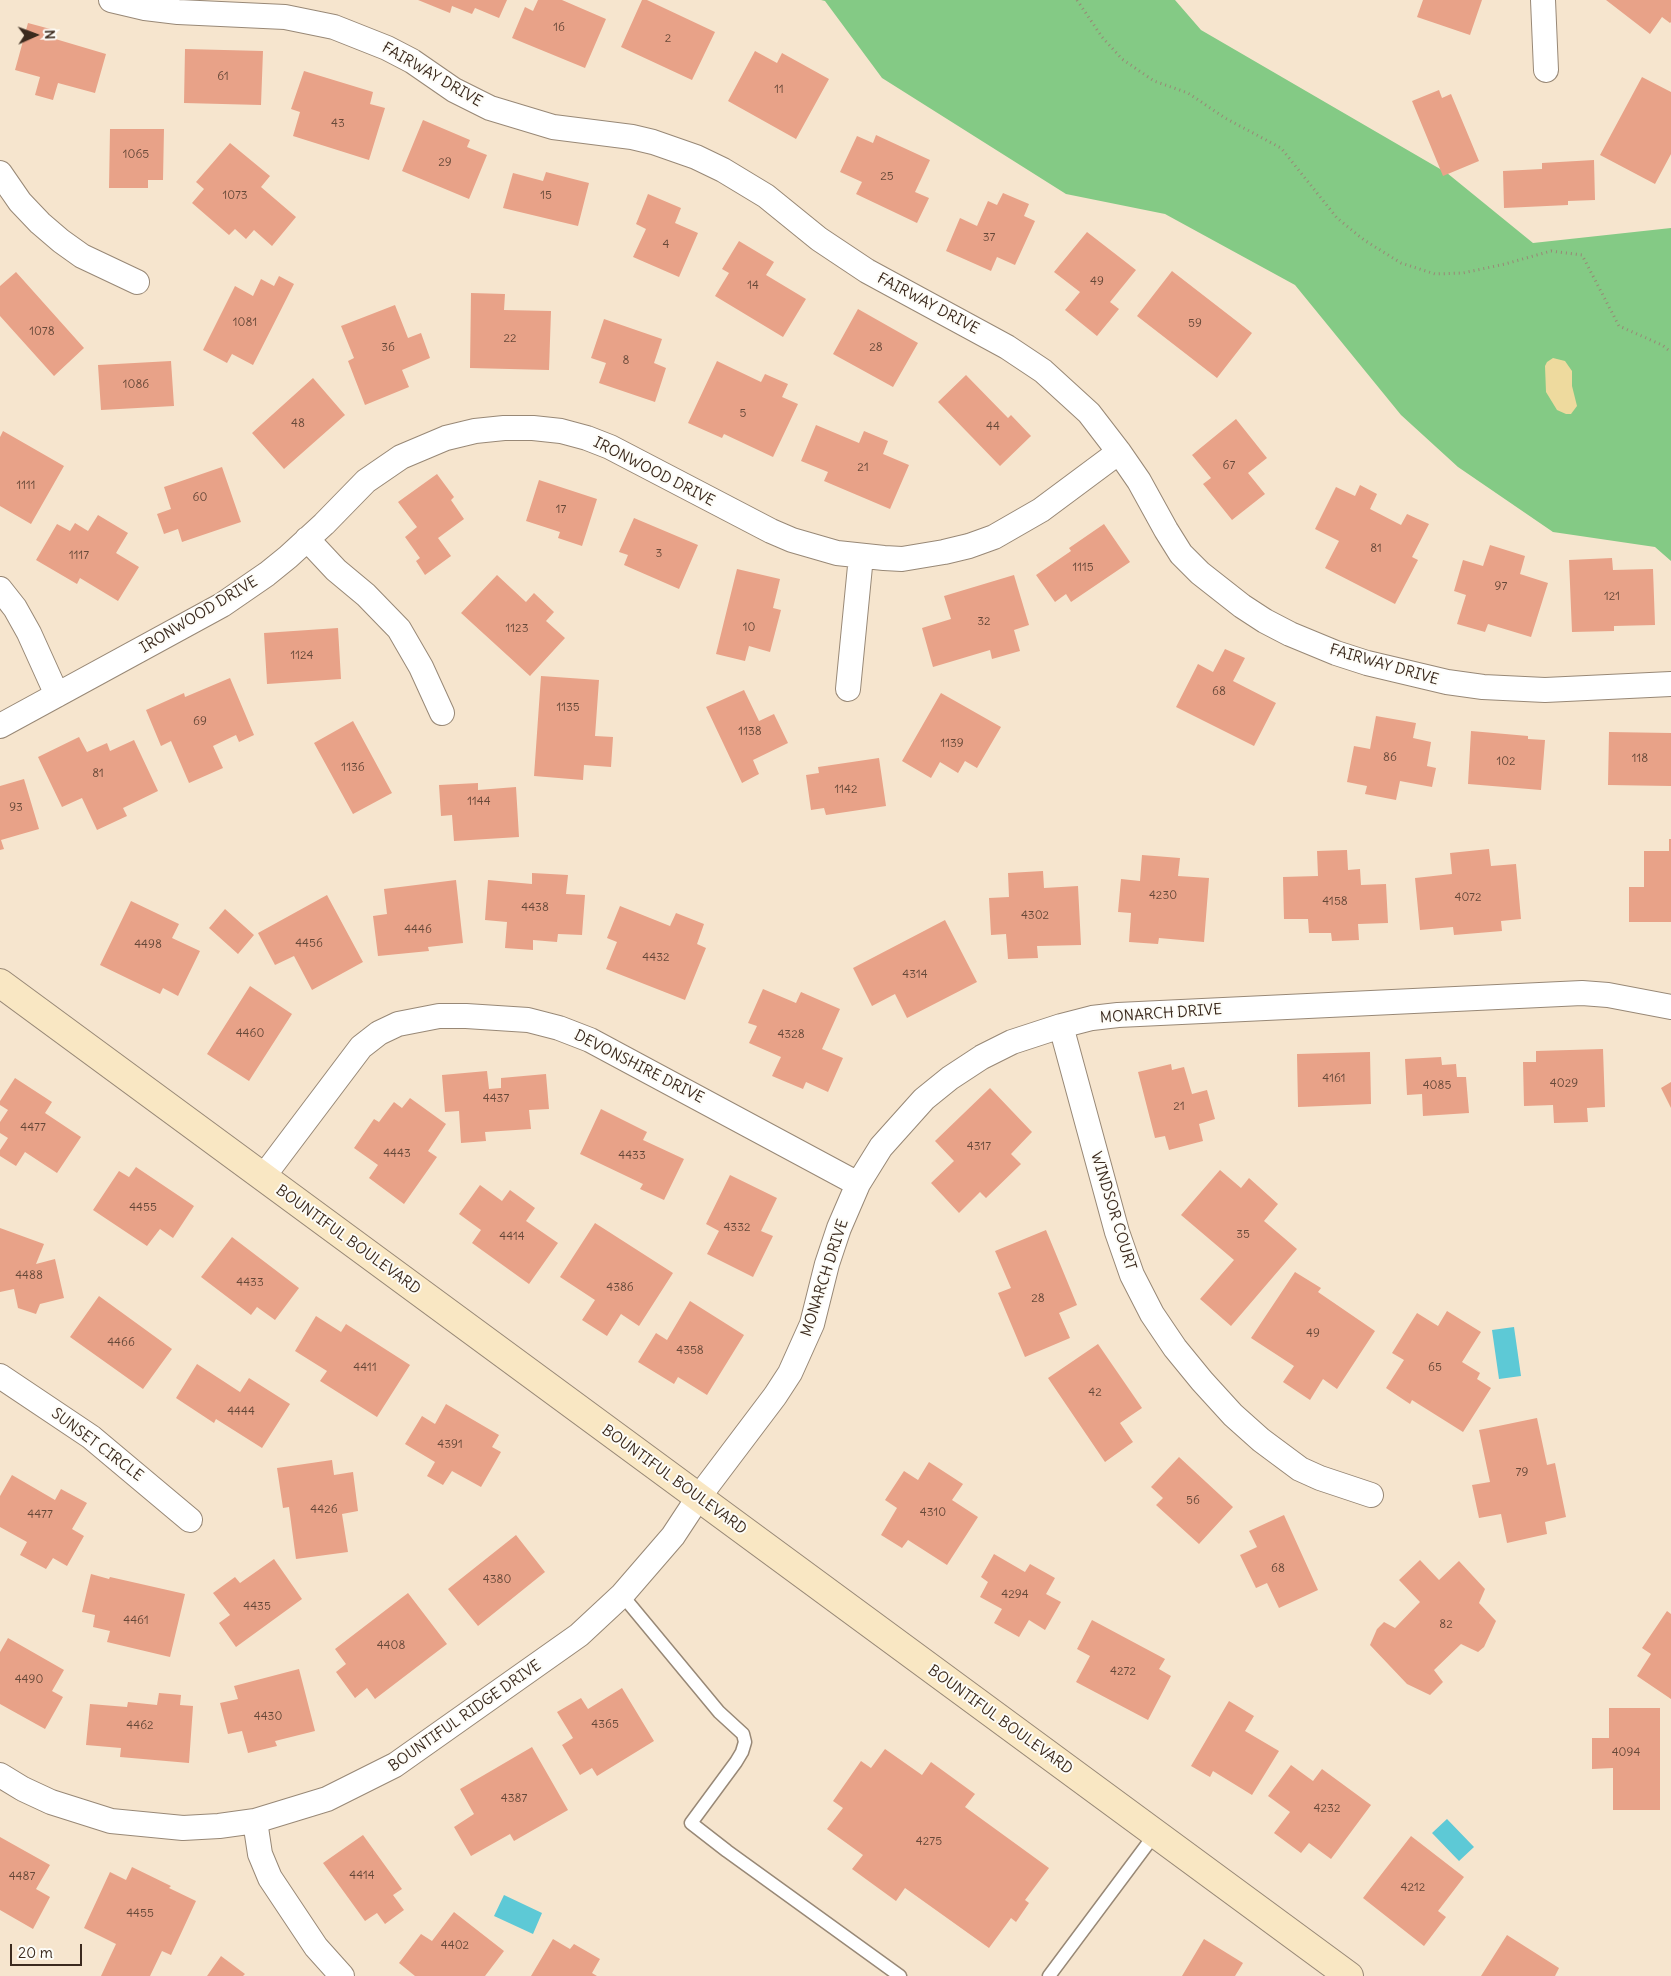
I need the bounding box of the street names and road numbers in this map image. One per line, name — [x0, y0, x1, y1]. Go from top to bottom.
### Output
street label: FAIRWAY DRIVE — [379, 39, 485, 111]
street label: FAIRWAY DRIVE — [874, 270, 982, 338]
street label: IRONWOOD DRIVE — [590, 434, 718, 510]
street label: IRONWOOD DRIVE — [137, 573, 261, 657]
street label: FAIRWAY DRIVE — [1327, 641, 1441, 689]
street label: MONARCH DRIVE — [1099, 1001, 1223, 1027]
street label: DEVONSHIRE DRIVE — [571, 1026, 707, 1108]
street label: WINDSOR COURT — [1086, 1150, 1140, 1272]
street label: BOUNTIFUL BOULEVARD — [272, 1181, 424, 1299]
street label: MONARCH DRIVE — [798, 1217, 852, 1339]
street label: SUNSET CIRCLE — [48, 1405, 146, 1485]
street label: BOUNTIFUL BOULEVARD — [598, 1421, 750, 1539]
street label: BOUNTIFUL RIDGE DRIVE — [385, 1657, 545, 1775]
street label: BOUNTIFUL BOULEVARD — [924, 1661, 1076, 1779]

